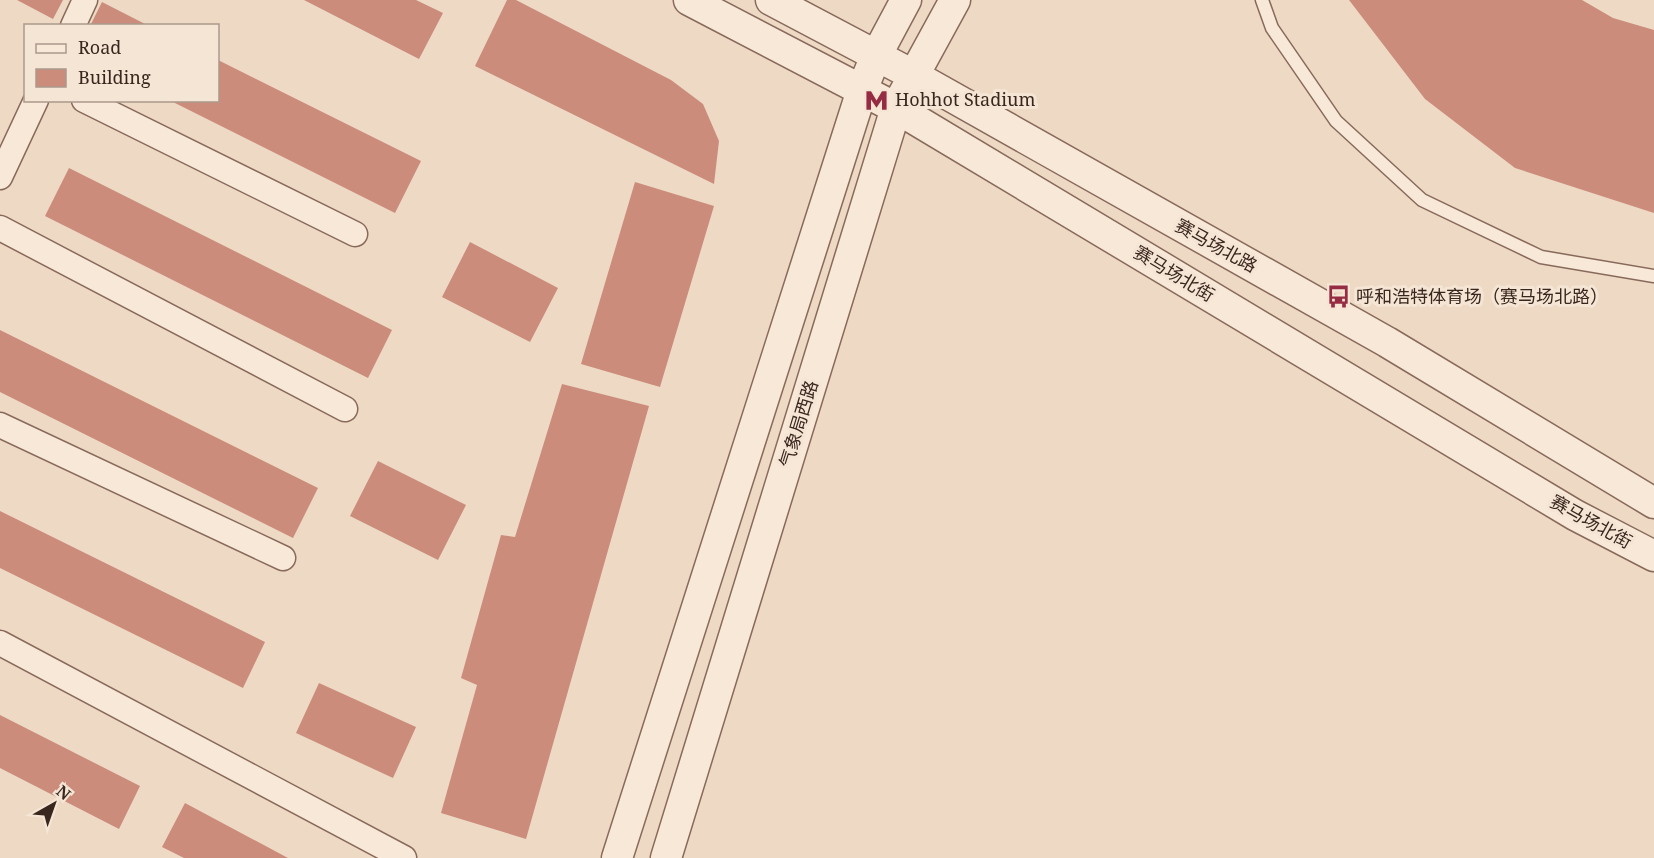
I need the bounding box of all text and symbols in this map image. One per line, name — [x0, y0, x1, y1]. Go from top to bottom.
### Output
legend — [24, 24, 219, 102]
text: Road — [78, 35, 121, 59]
text: Building — [78, 65, 151, 89]
metro station icon: Hohhot Stadium — [864, 87, 890, 113]
place label: Hohhot Stadium — [895, 87, 1035, 111]
street label: 赛马场北路 — [1171, 213, 1262, 277]
street label: 赛马场北街 — [1130, 240, 1219, 307]
bus stop icon: 呼和浩特体育场（赛马场北路） — [1325, 284, 1351, 310]
place label: 呼和浩特体育场（赛马场北路） — [1356, 284, 1608, 308]
street label: 气象局西路 — [773, 377, 823, 470]
street label: 赛马场北街 — [1546, 489, 1637, 553]
north arrow — [24, 774, 84, 834]
text: N — [52, 780, 76, 805]

